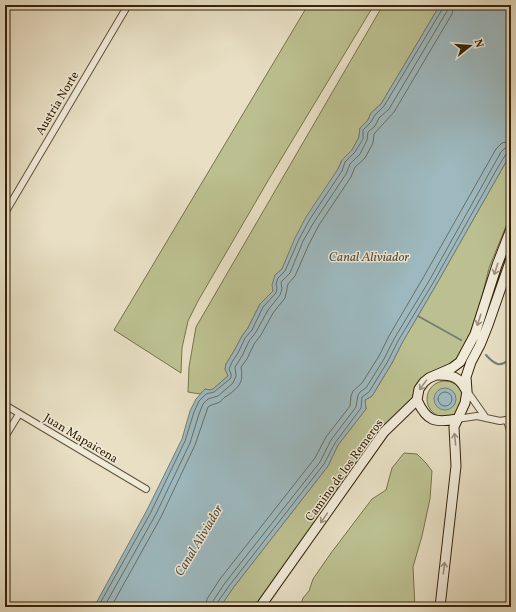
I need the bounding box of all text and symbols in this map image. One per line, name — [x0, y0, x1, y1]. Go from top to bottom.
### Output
north arrow — [450, 26, 490, 66]
text: N — [470, 37, 486, 50]
street label: Austria Norte — [33, 69, 83, 138]
water label: Canal Aliviador — [329, 249, 409, 267]
one-way arrow — [492, 262, 499, 275]
one-way arrow — [475, 314, 483, 326]
one-way arrow — [419, 379, 427, 390]
street label: Juan Mapaicena — [40, 410, 121, 467]
street label: Camino de los Remeros — [302, 416, 387, 525]
one-way arrow — [451, 433, 458, 446]
water label: Canal Aliviador — [171, 502, 228, 580]
one-way arrow — [320, 512, 328, 523]
one-way arrow — [440, 562, 448, 575]

